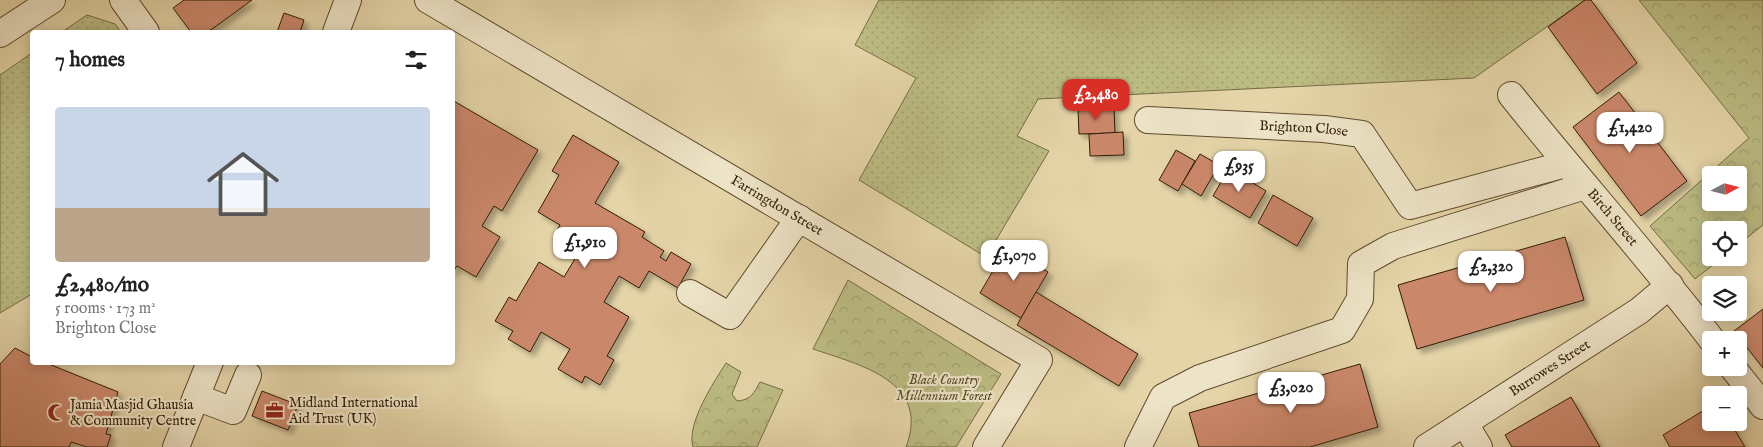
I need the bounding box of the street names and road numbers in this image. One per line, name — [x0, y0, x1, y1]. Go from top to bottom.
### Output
street label: Brighton Close — [1259, 117, 1350, 141]
street label: Farringdon Street — [728, 171, 827, 240]
street label: Birch Street — [1583, 185, 1642, 250]
street label: Burrowes Street — [1506, 335, 1594, 401]

